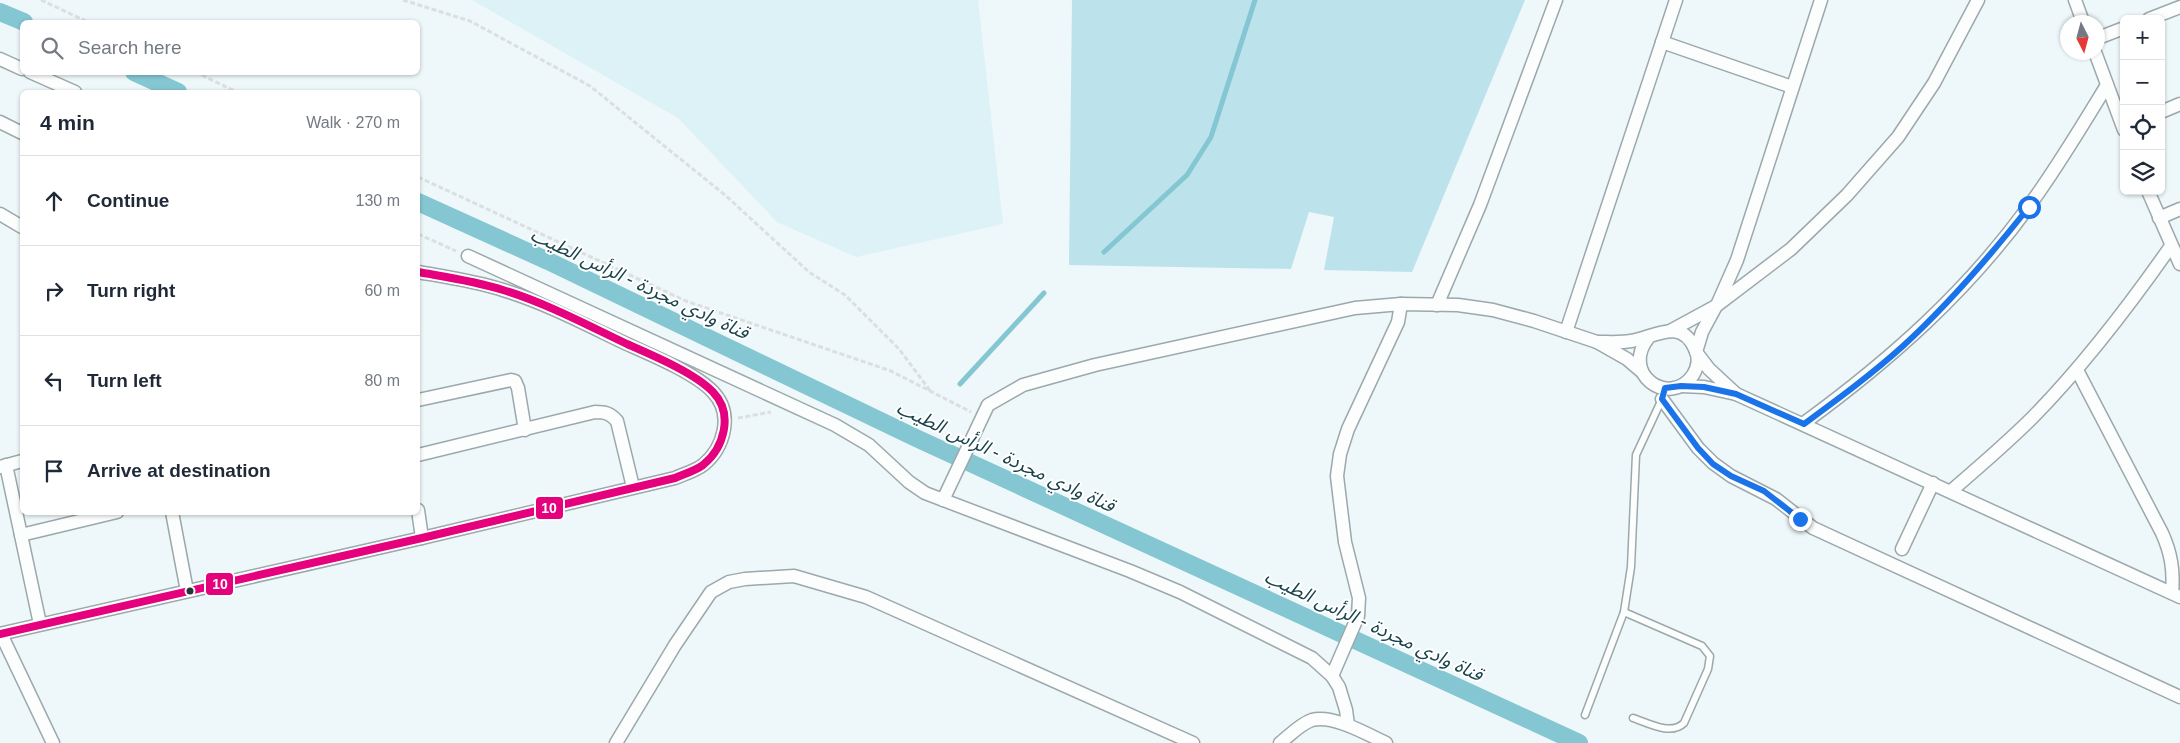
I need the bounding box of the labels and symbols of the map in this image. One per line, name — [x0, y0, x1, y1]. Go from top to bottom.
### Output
north arrow — [2060, 15, 2105, 60]
route start — [2018, 196, 2041, 219]
water label: قناة وادي مجردة - الرأس الطيب — [526, 222, 754, 348]
water label: قناة وادي مجردة - الرأس الطيب — [892, 395, 1120, 521]
line badge: 10 — [535, 496, 564, 520]
text: 10 — [541, 500, 557, 516]
route end — [1789, 508, 1812, 531]
water label: قناة وادي مجردة - الرأس الطيب — [1260, 564, 1488, 690]
line badge: 10 — [205, 572, 234, 596]
text: 10 — [212, 576, 228, 592]
unlabelled marker — [185, 586, 195, 596]

